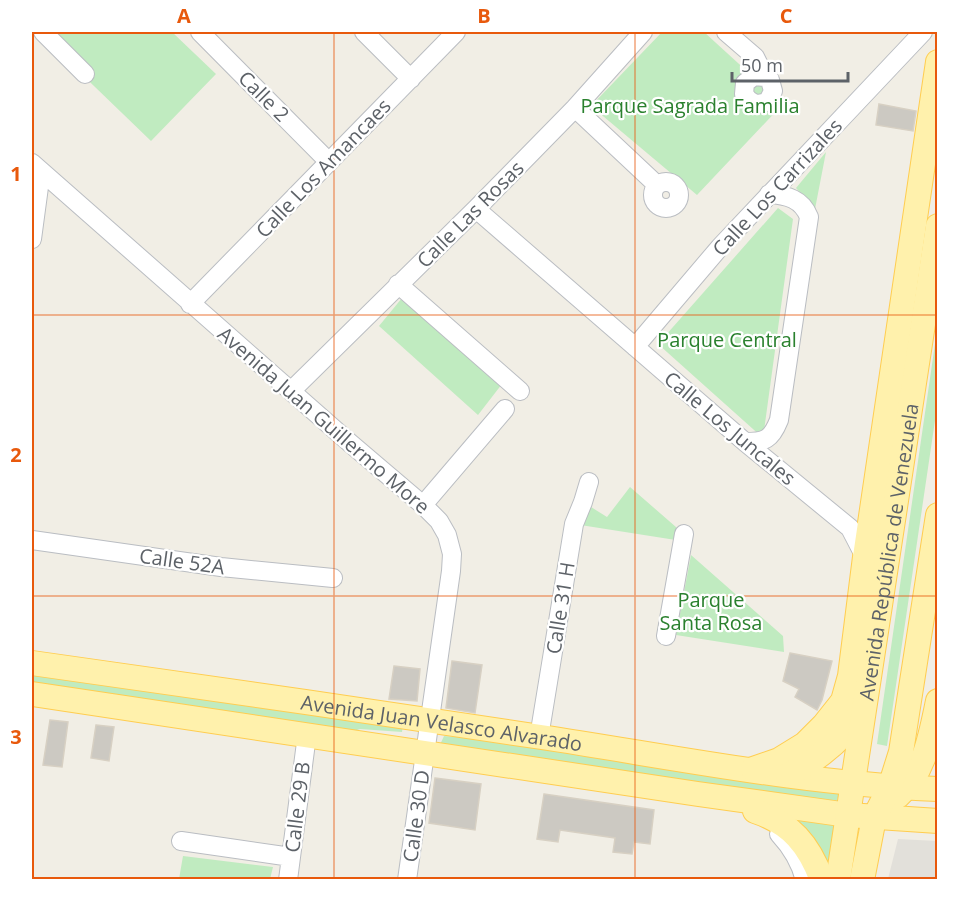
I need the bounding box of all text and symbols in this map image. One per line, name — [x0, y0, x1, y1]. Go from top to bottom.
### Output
text: A — [177, 2, 191, 29]
text: B — [477, 2, 491, 29]
text: C — [780, 2, 793, 29]
scale bar — [732, 45, 848, 83]
text: 50 m — [741, 53, 783, 77]
street label: Calle 2 — [233, 65, 295, 127]
park label: Parque Sagrada Familia — [580, 92, 800, 119]
street label: Calle Los Amancaes — [250, 93, 396, 243]
street label: Calle Los Carrizales — [706, 112, 848, 262]
street label: Calle Las Rosas — [411, 155, 529, 273]
text: 1 — [10, 160, 22, 187]
street label: Avenida Juan Guillermo More — [212, 320, 436, 520]
park label: Parque Central — [657, 326, 797, 353]
street label: Calle Los Juncales — [659, 365, 801, 491]
street label: Avenida República de Venezuela — [852, 401, 924, 702]
text: 2 — [10, 441, 22, 468]
street label: Calle 52A — [138, 542, 227, 580]
street label: Calle 31 H — [539, 560, 581, 656]
park label: Parque Santa Rosa — [660, 586, 762, 636]
street label: Avenida Juan Velasco Alvarado — [299, 688, 584, 757]
text: 3 — [10, 723, 22, 750]
street label: Calle 29 B — [278, 760, 316, 854]
street label: Calle 30 D — [396, 768, 436, 864]

